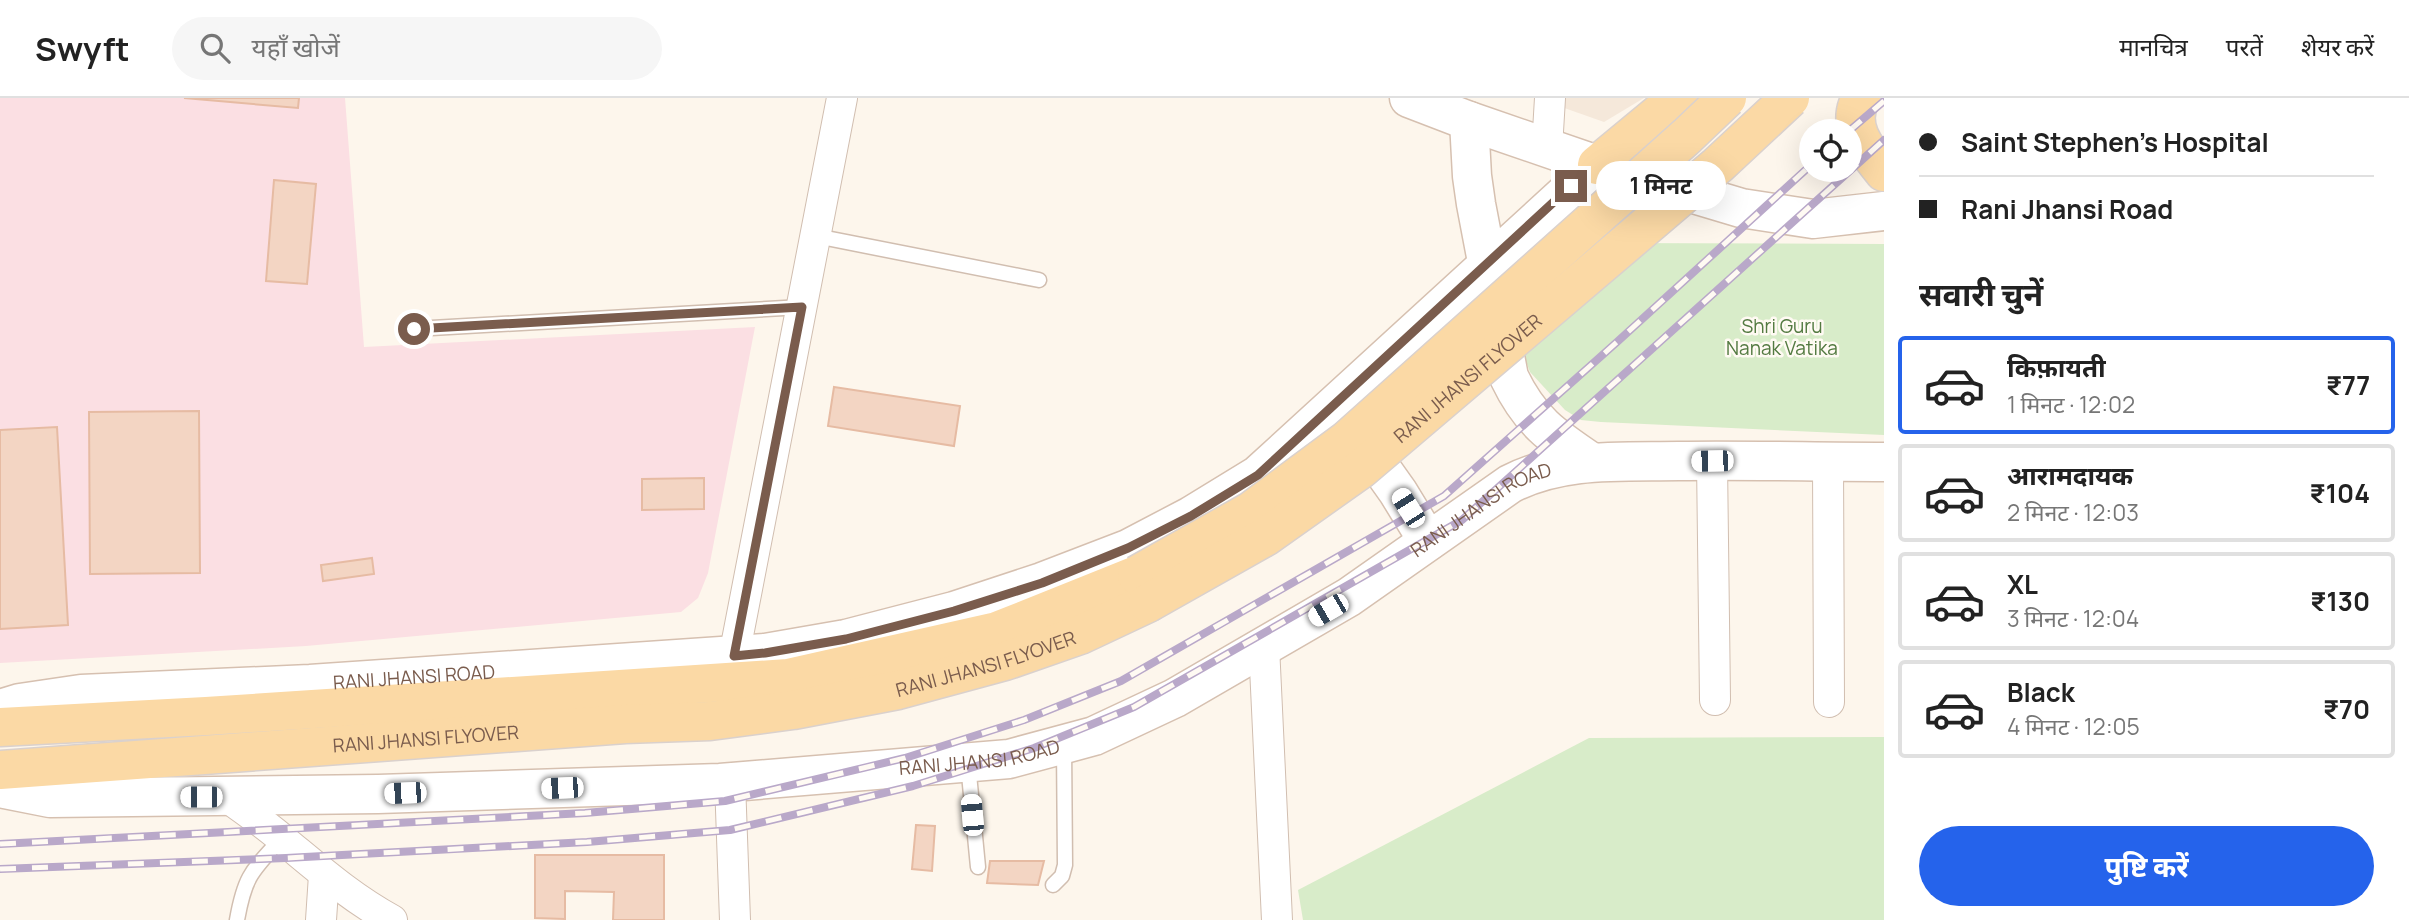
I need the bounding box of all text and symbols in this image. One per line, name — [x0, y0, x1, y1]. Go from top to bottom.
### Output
search box — [172, 17, 662, 80]
text: Swyft — [35, 26, 130, 71]
icon: search — [196, 29, 234, 67]
text: यहाँ खोजें — [252, 29, 340, 65]
text: मानचित्र — [2119, 30, 2188, 63]
text: परतें — [2226, 30, 2263, 63]
text: शेयर करें — [2301, 30, 2374, 63]
map controls — [1799, 119, 1862, 182]
button: locate — [1799, 119, 1862, 182]
text: Saint Stephen's Hospital — [1961, 124, 2269, 160]
callout: 1 मिनट — [1596, 162, 1725, 210]
text: 1 मिनट — [1630, 169, 1692, 201]
route end — [1555, 170, 1587, 202]
text: Rani Jhansi Road — [1961, 191, 2173, 227]
text: सवारी चुनें — [1919, 272, 2043, 316]
street label: RANI JHANSI FLYOVER — [1388, 308, 1547, 449]
route start — [398, 313, 430, 345]
park label: Shri Guru Nanak Vatika — [1726, 313, 1838, 361]
text: किफ़ायती — [2007, 349, 2106, 385]
icon: car — [1923, 354, 1986, 417]
text: ₹77 — [2326, 367, 2370, 403]
text: 1 मिनट · 12:02 — [2007, 388, 2135, 420]
car — [1691, 450, 1734, 472]
street label: RANI JHANSI ROAD — [1405, 456, 1554, 563]
text: आरामदायक — [2007, 457, 2133, 493]
icon: car — [1923, 462, 1986, 525]
text: ₹104 — [2310, 475, 2370, 511]
car — [1388, 485, 1429, 531]
text: 2 मिनट · 12:03 — [2007, 496, 2139, 528]
text: XL — [2007, 566, 2038, 602]
icon: car — [1923, 570, 1986, 633]
text: ₹130 — [2310, 583, 2370, 619]
car — [1305, 590, 1352, 630]
text: 3 मिनट · 12:04 — [2007, 602, 2139, 634]
street label: RANI JHANSI FLYOVER — [893, 624, 1079, 703]
street label: RANI JHANSI ROAD — [332, 658, 496, 695]
text: Black — [2007, 674, 2075, 710]
icon: car — [1923, 678, 1986, 741]
text: ₹70 — [2323, 691, 2370, 727]
text: 4 मिनट · 12:05 — [2007, 710, 2140, 742]
street label: RANI JHANSI FLYOVER — [332, 719, 520, 758]
street label: RANI JHANSI ROAD — [898, 733, 1063, 781]
car — [541, 777, 584, 799]
car — [384, 782, 427, 804]
car — [181, 787, 223, 808]
car — [960, 793, 985, 837]
button: पुष्टि करें — [1919, 826, 2374, 906]

